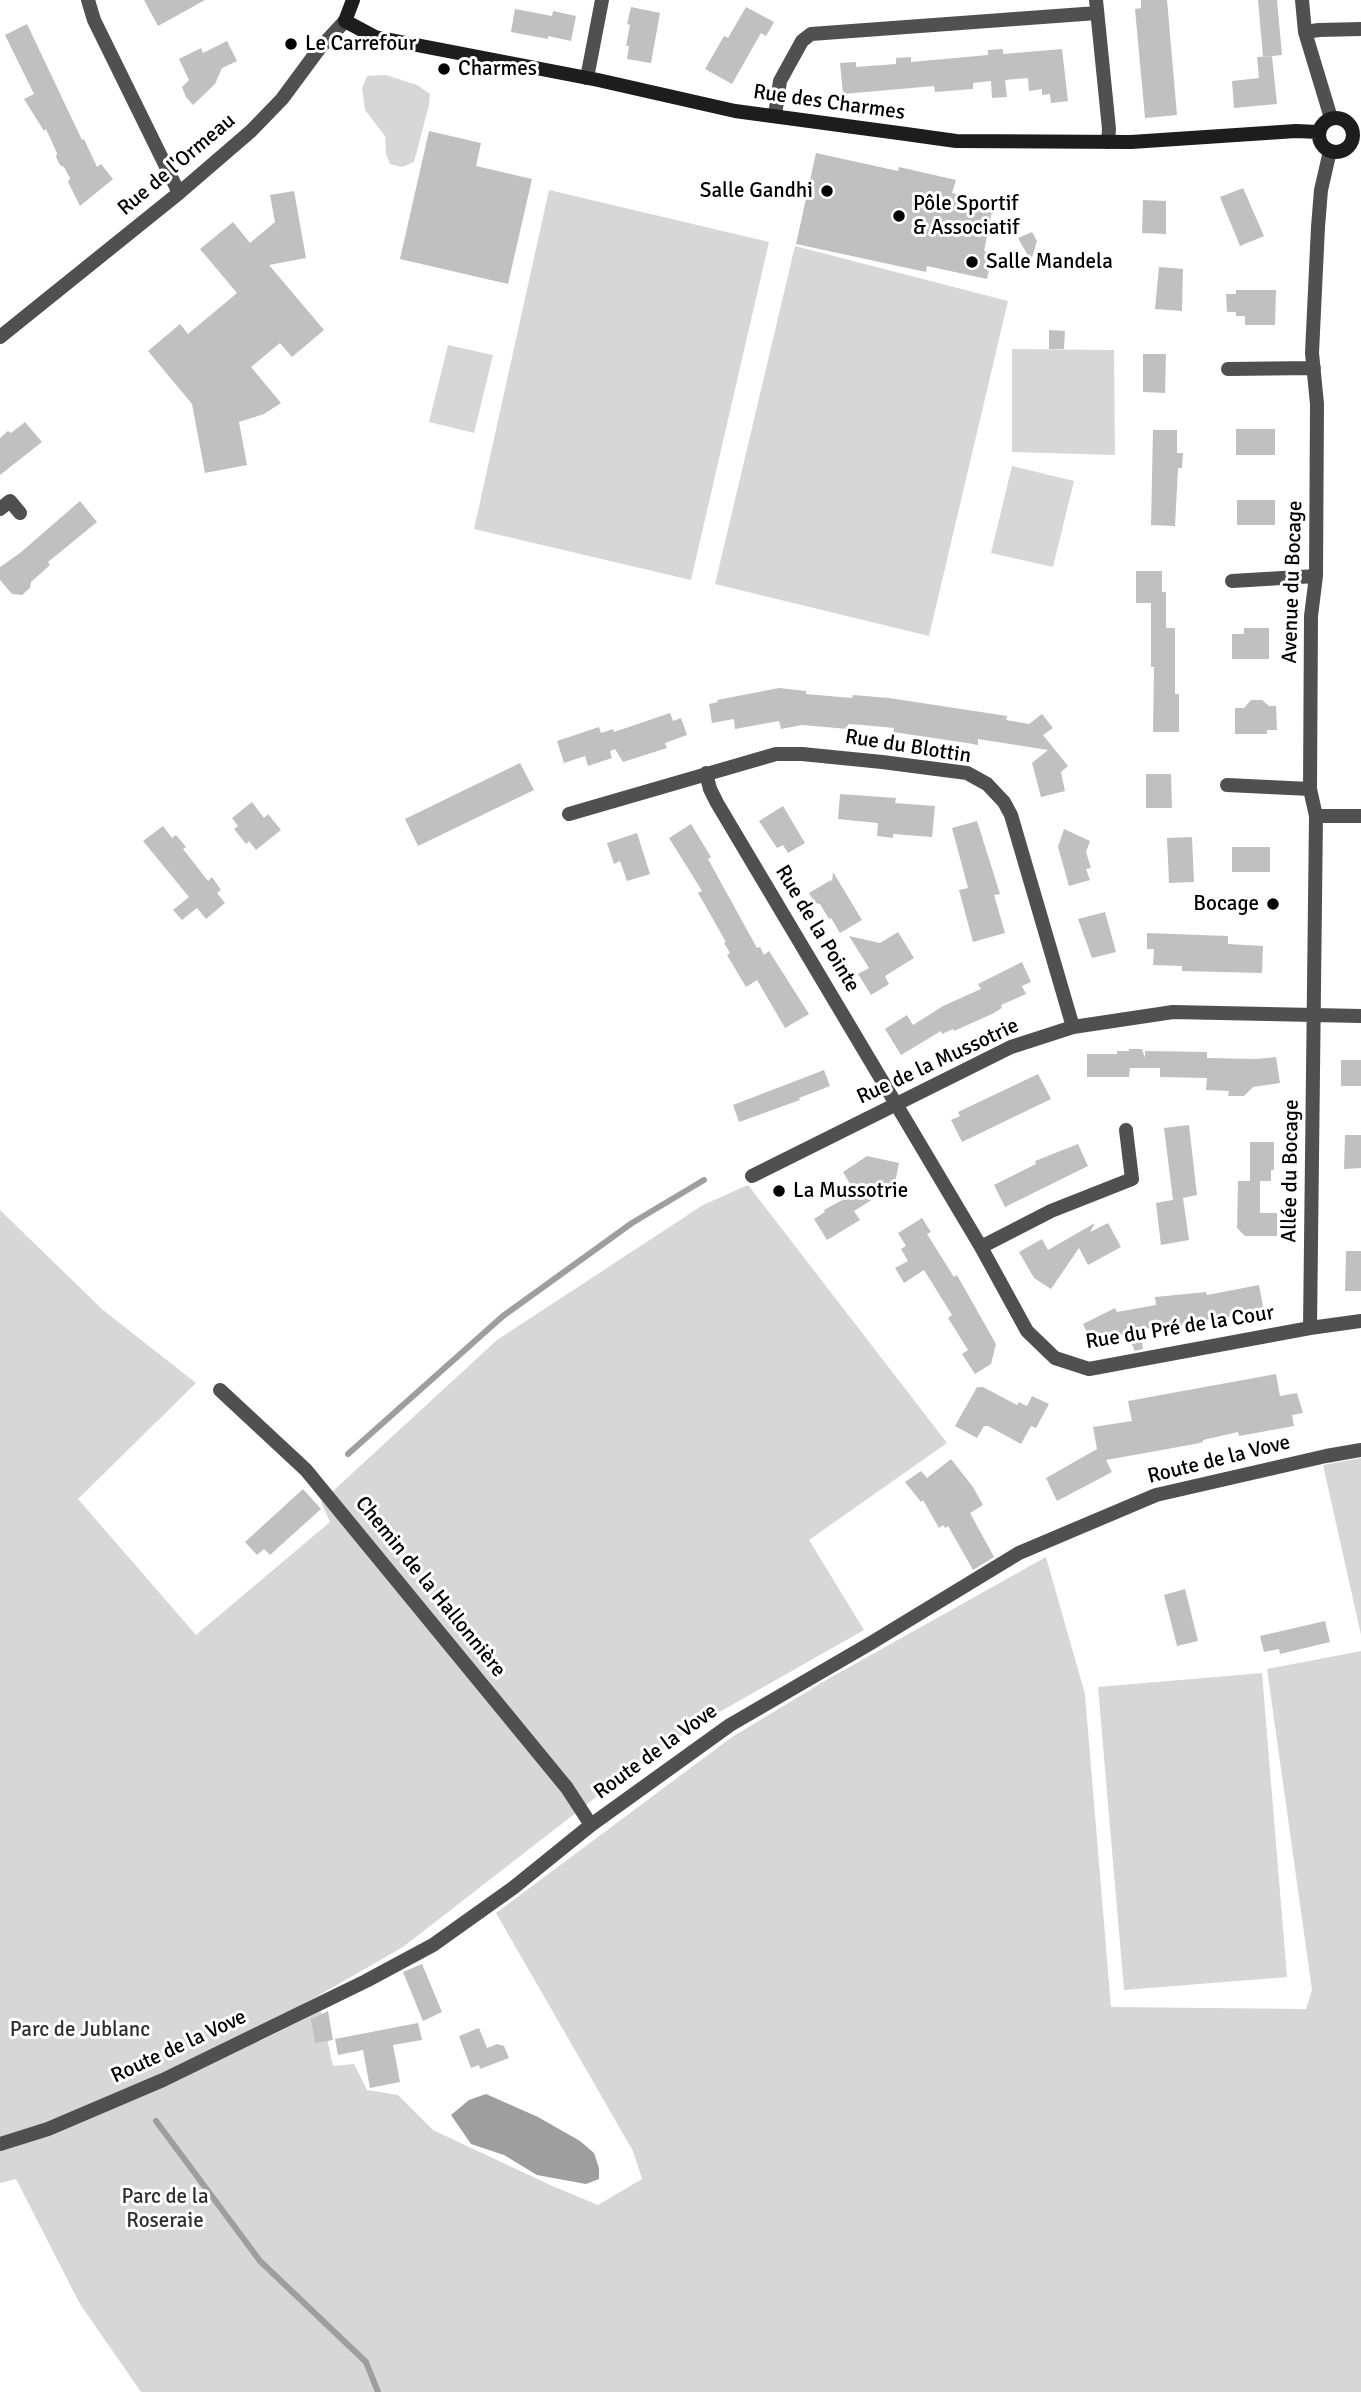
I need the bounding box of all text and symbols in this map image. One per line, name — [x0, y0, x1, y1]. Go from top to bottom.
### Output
place label: Le Carrefour — [305, 31, 416, 57]
marker: Le Carrefour — [283, 36, 299, 52]
place label: Charmes — [458, 56, 537, 82]
marker: Charmes — [436, 61, 452, 77]
street label: Rue des Charmes — [751, 80, 907, 126]
street label: Rue de l'Ormeau — [113, 109, 241, 221]
place label: Salle Gandhi — [700, 178, 813, 204]
marker: Salle Gandhi — [819, 183, 835, 199]
place label: Pôle Sportif & Associatif — [913, 191, 1019, 241]
marker: Pôle Sportif & Associatif — [891, 208, 907, 224]
place label: Salle Mandela — [986, 249, 1113, 275]
marker: Salle Mandela — [964, 254, 980, 270]
street label: Avenue du Bocage — [1278, 500, 1308, 664]
street label: Rue du Blottin — [843, 725, 973, 769]
street label: Rue de la Pointe — [769, 861, 865, 997]
place label: Bocage — [1193, 891, 1259, 917]
marker: Bocage — [1265, 896, 1281, 912]
street label: Rue de la Mussotrie — [853, 1013, 1023, 1111]
street label: Allée du Bocage — [1277, 1099, 1305, 1243]
place label: La Mussotrie — [793, 1178, 908, 1204]
marker: La Mussotrie — [771, 1183, 787, 1199]
street label: Rue du Pré de la Cour — [1084, 1301, 1276, 1355]
street label: Route de la Vove — [1145, 1430, 1293, 1490]
street label: Chemin de la Hallonnière — [349, 1491, 511, 1683]
street label: Route de la Vove — [589, 1699, 723, 1805]
street label: Route de la Vove — [107, 2005, 251, 2089]
park label: Parc de Jublanc — [10, 2017, 150, 2043]
park label: Parc de la Roseraie — [121, 2184, 209, 2234]

